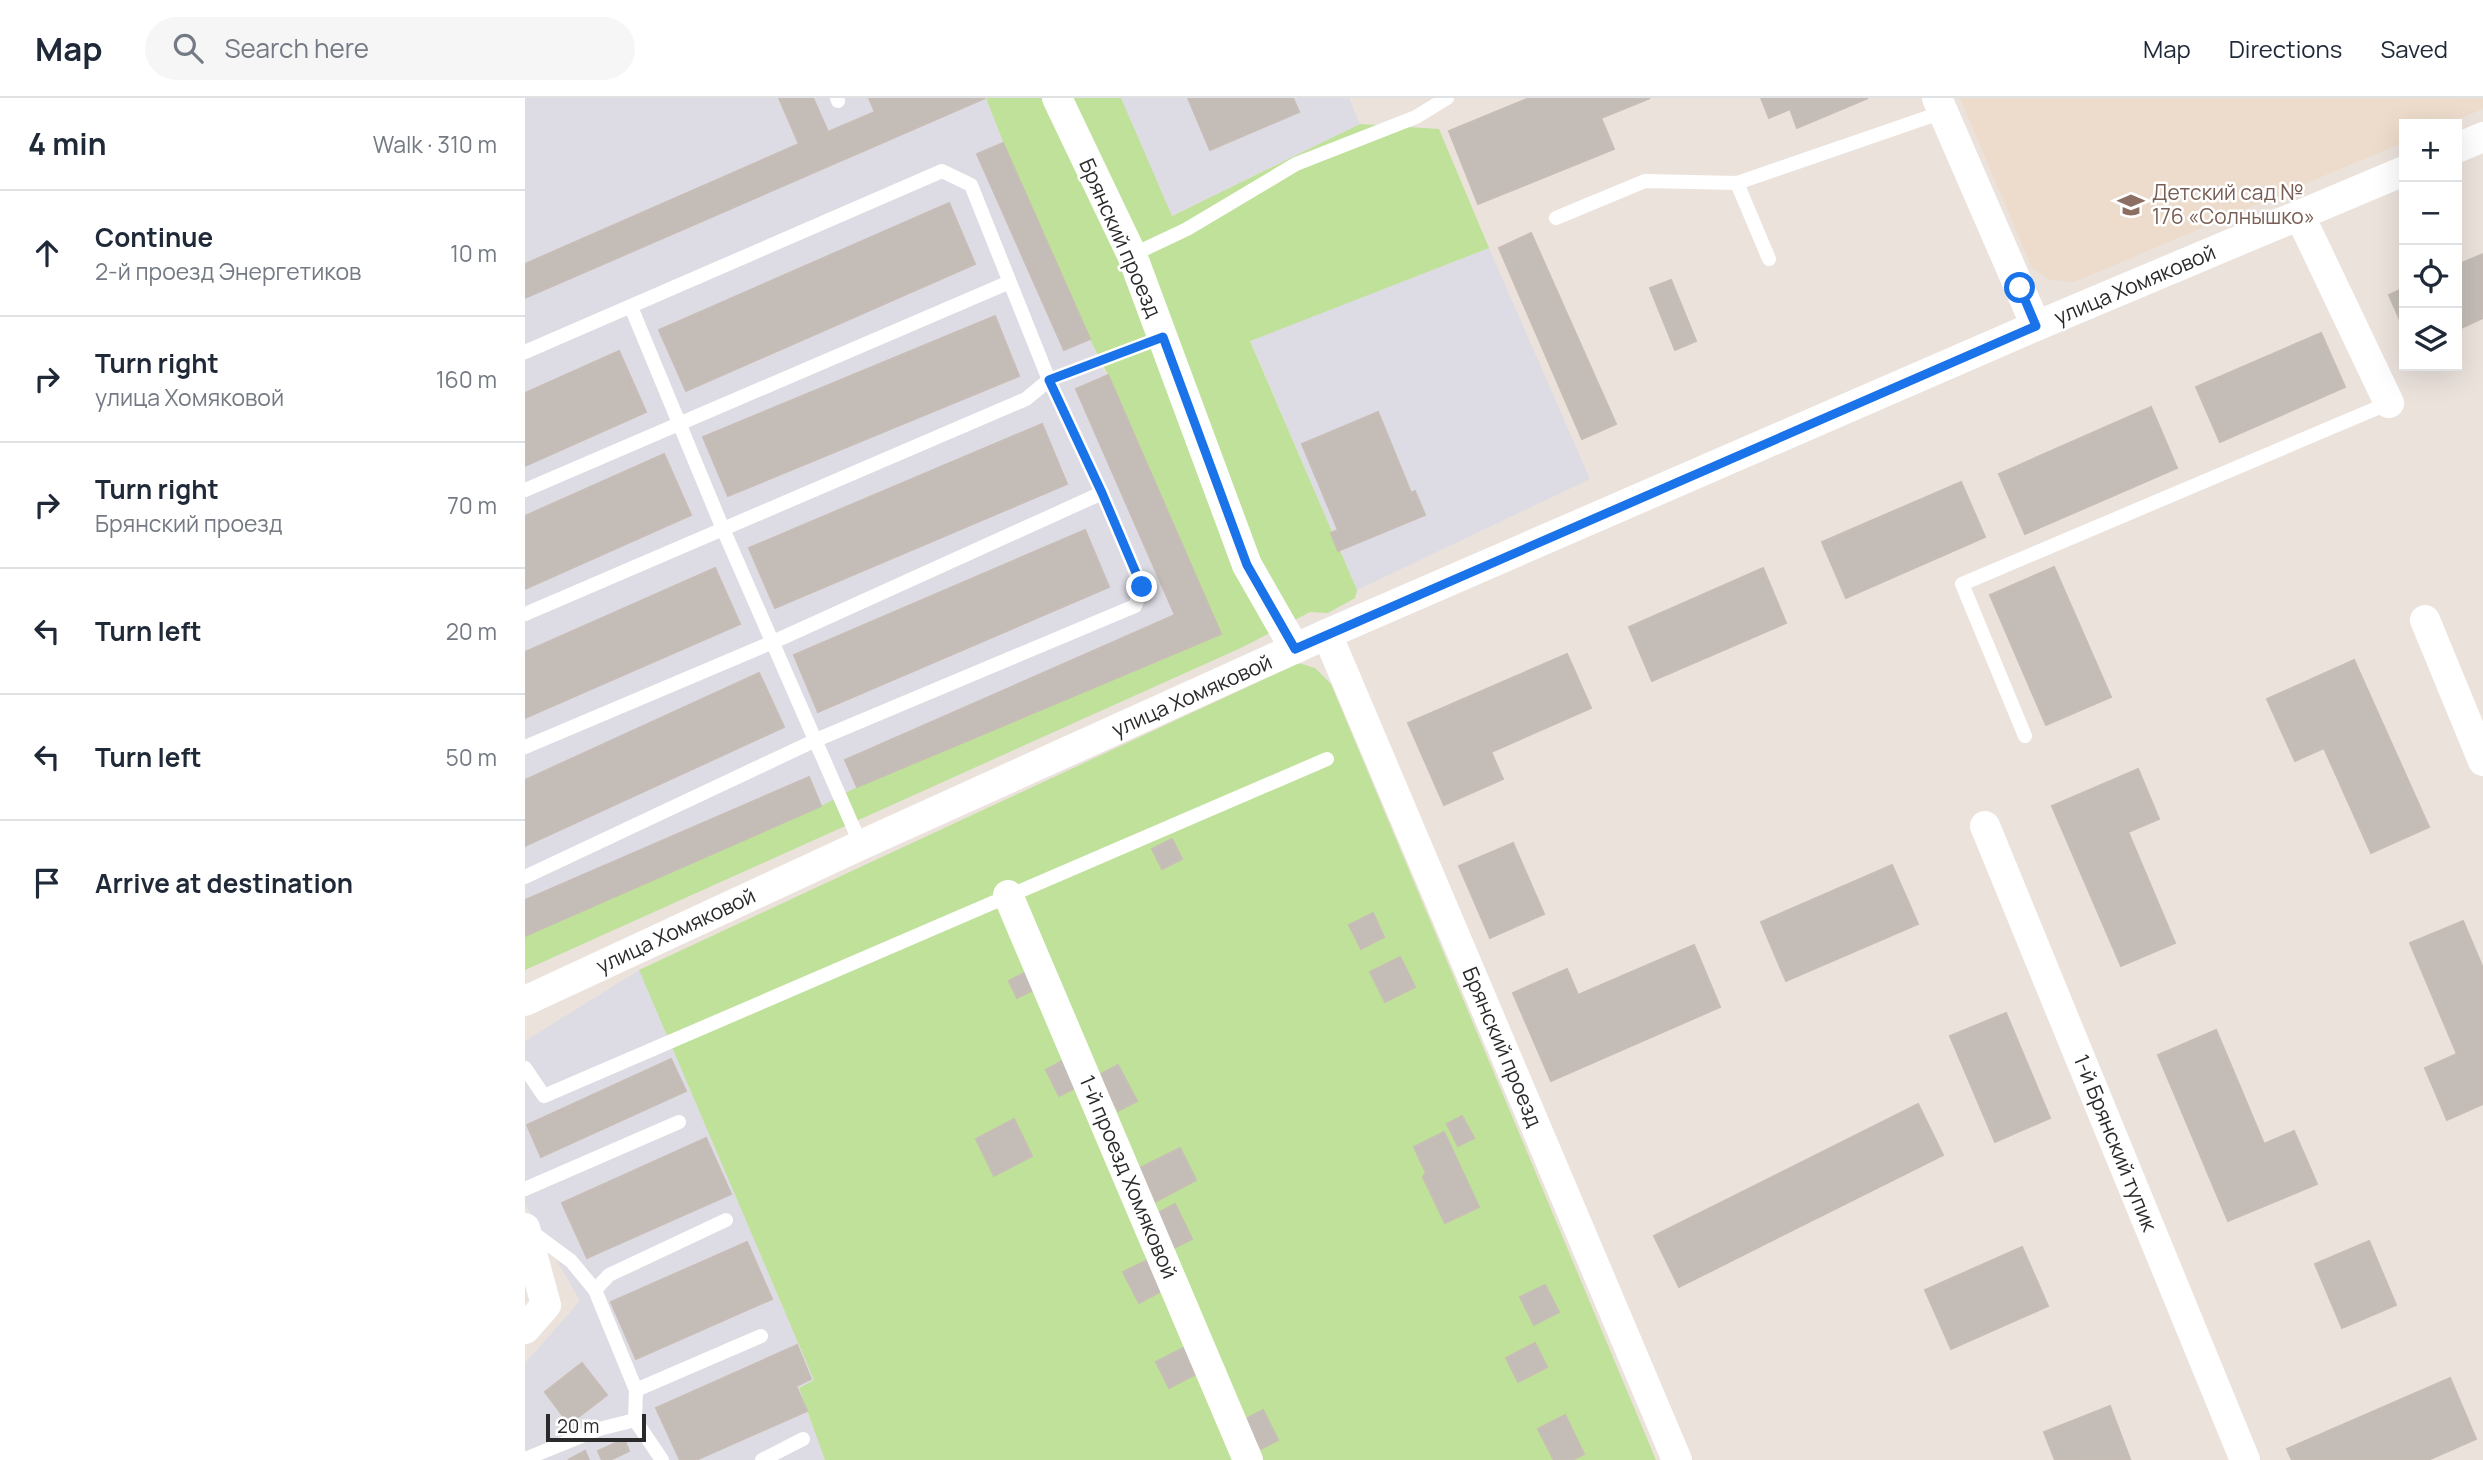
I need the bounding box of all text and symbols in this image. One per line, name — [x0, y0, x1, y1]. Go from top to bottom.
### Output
search box — [145, 17, 635, 80]
text: Map — [35, 26, 103, 71]
icon: search — [169, 29, 207, 67]
text: Search here — [225, 30, 369, 66]
text: Map — [2143, 32, 2191, 65]
text: Directions — [2229, 32, 2342, 65]
text: Saved — [2380, 32, 2448, 65]
map controls — [2399, 119, 2462, 371]
button: + — [2399, 119, 2462, 182]
text: 4 min — [28, 123, 106, 164]
text: Walk · 310 m — [373, 128, 497, 160]
street label: Брянский проезд — [1073, 154, 1169, 321]
place label: Детский сад № 176 «Солнышко» — [2152, 178, 2315, 230]
button: − — [2399, 182, 2462, 245]
school or university icon: Детский сад № 176 «Солнышко» — [2116, 190, 2146, 220]
text: Continue — [95, 219, 213, 255]
icon: ahead — [28, 234, 66, 272]
text: 10 m — [450, 237, 497, 269]
street label: улица Хомяковой — [2050, 237, 2220, 331]
button: locate — [2399, 245, 2462, 308]
text: 2-й проезд Энергетиков — [95, 255, 361, 287]
route start — [2004, 272, 2035, 303]
button: layers — [2399, 308, 2462, 371]
text: Turn right — [95, 345, 219, 381]
icon: right — [28, 360, 66, 398]
text: 160 m — [436, 363, 497, 395]
text: улица Хомяковой — [95, 381, 284, 413]
text: Turn right — [95, 471, 219, 507]
icon: right — [28, 486, 66, 524]
text: 70 m — [447, 489, 497, 521]
text: Брянский проезд — [95, 507, 282, 539]
route end — [1126, 571, 1157, 602]
icon: left — [28, 612, 66, 650]
text: Turn left — [95, 613, 202, 649]
text: 20 m — [446, 615, 497, 647]
street label: улица Хомяковой — [1107, 647, 1276, 743]
icon: left — [28, 738, 66, 776]
text: Turn left — [95, 739, 202, 775]
text: 50 m — [446, 741, 497, 773]
icon: arrive — [28, 864, 66, 902]
text: Arrive at destination — [95, 865, 353, 901]
street label: улица Хомяковой — [591, 881, 760, 979]
street label: Брянский проезд — [1457, 962, 1549, 1131]
street label: 1-й Брянский тупик — [2068, 1050, 2164, 1236]
street label: 1-й проезд Хомяковой — [1073, 1071, 1184, 1283]
scale bar — [546, 1411, 646, 1443]
text: 20 m — [557, 1413, 599, 1439]

